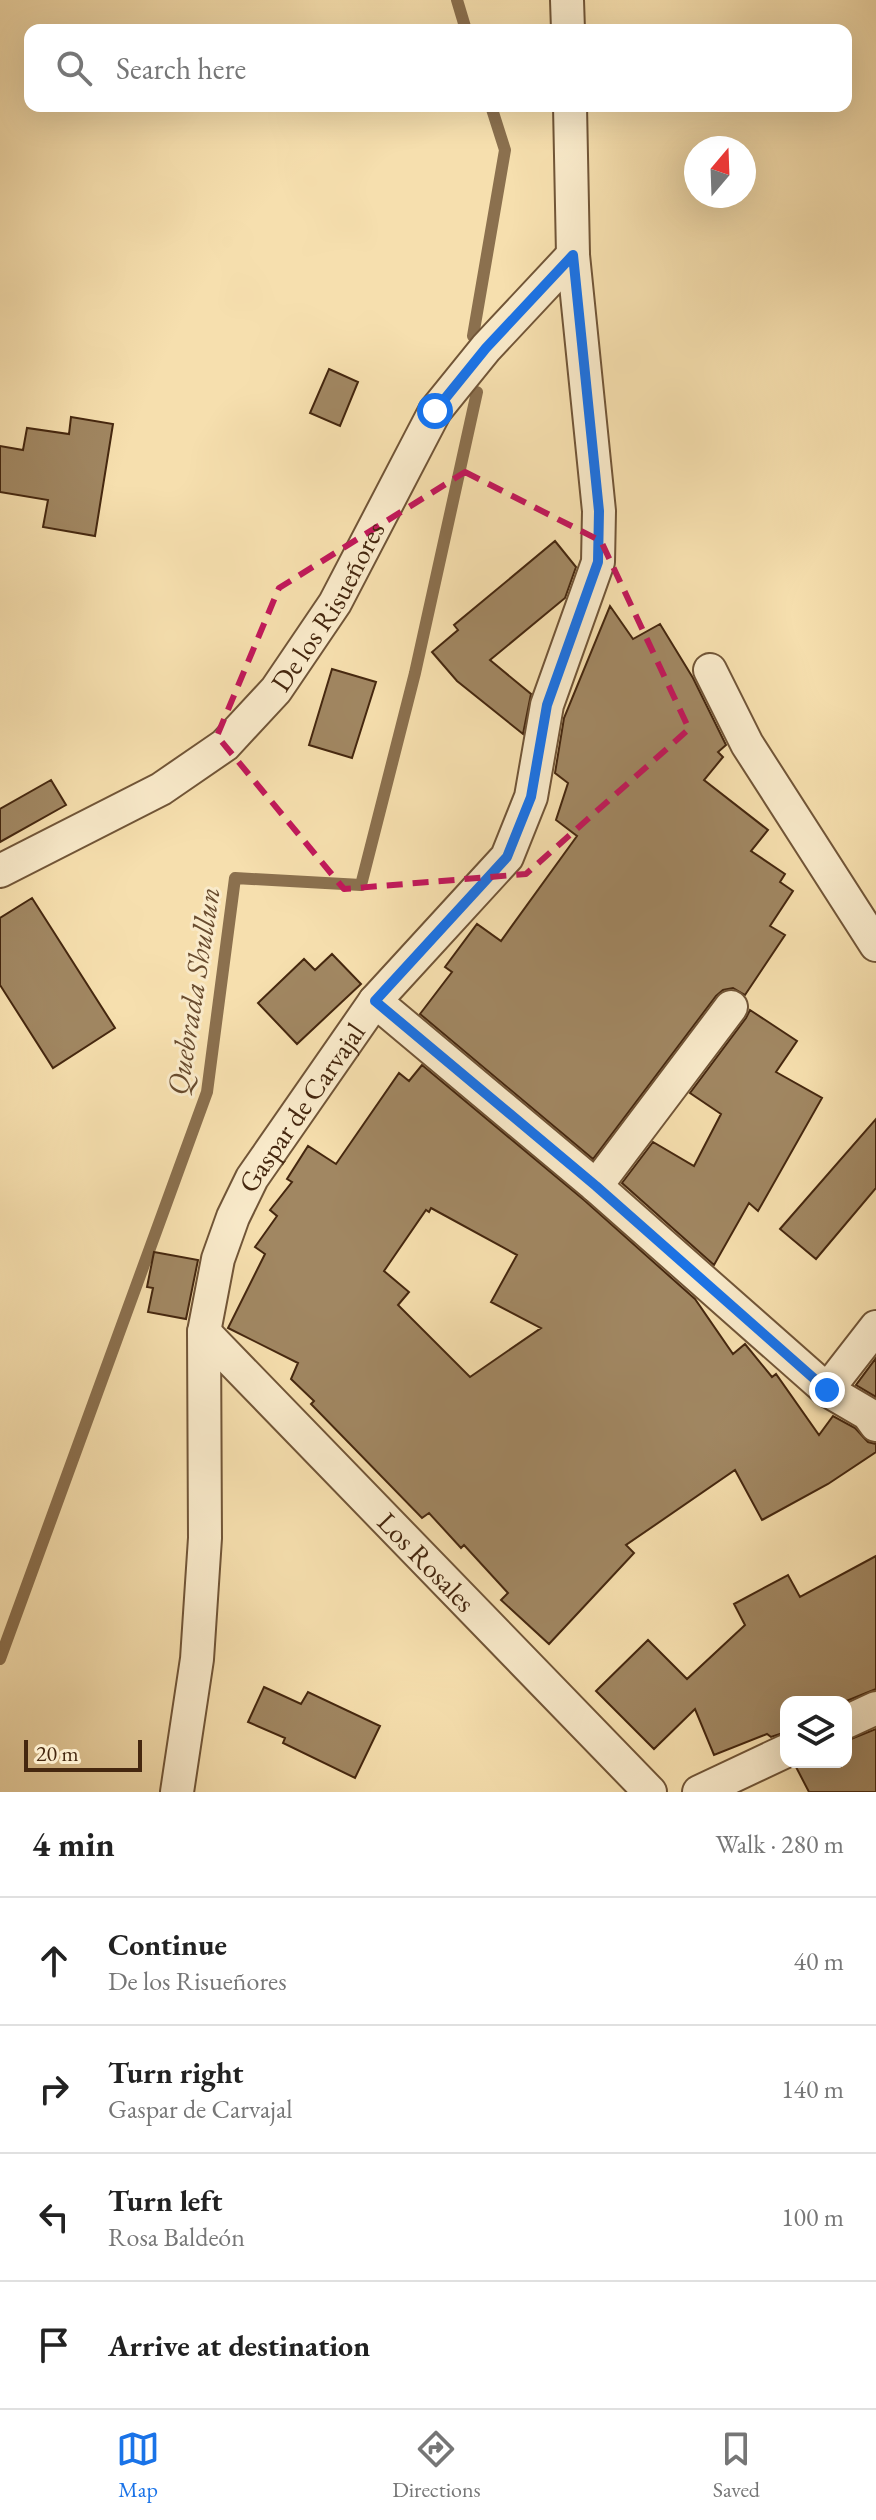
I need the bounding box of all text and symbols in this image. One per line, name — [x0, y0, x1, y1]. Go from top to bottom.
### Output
search box — [24, 24, 852, 112]
icon: search — [52, 46, 96, 90]
text: Search here — [116, 49, 246, 88]
north arrow — [684, 136, 756, 208]
route start — [417, 393, 453, 429]
street label: De los Risueñores — [262, 515, 392, 698]
water label: Quebrada Shullun — [157, 884, 229, 1098]
street label: Gaspar de Carvajal — [230, 1015, 373, 1198]
route end — [809, 1372, 845, 1408]
street label: Los Rosales — [370, 1504, 483, 1619]
map controls — [780, 1696, 852, 1768]
button: layers — [780, 1696, 852, 1768]
scale bar — [24, 1736, 142, 1772]
text: 20 m — [36, 1739, 79, 1768]
text: 4 min — [32, 1822, 115, 1866]
text: Walk · 280 m — [716, 1827, 844, 1861]
text: Continue — [108, 1925, 227, 1964]
icon: ahead — [32, 1939, 76, 1983]
text: 40 m — [794, 1944, 844, 1978]
text: De los Risueñores — [108, 1964, 287, 1998]
text: Turn right — [108, 2053, 244, 2092]
icon: right — [32, 2067, 76, 2111]
text: 140 m — [781, 2072, 844, 2106]
text: Gaspar de Carvajal — [108, 2092, 293, 2126]
text: Turn left — [108, 2181, 222, 2220]
icon: left — [32, 2195, 76, 2239]
text: 100 m — [781, 2200, 844, 2234]
text: Rosa Baldeón — [108, 2220, 245, 2254]
icon: arrive — [32, 2323, 76, 2367]
text: Arrive at destination — [108, 2326, 370, 2365]
tab: Map — [116, 2427, 160, 2504]
tab: Directions — [392, 2427, 481, 2504]
tab: Saved — [713, 2427, 760, 2504]

